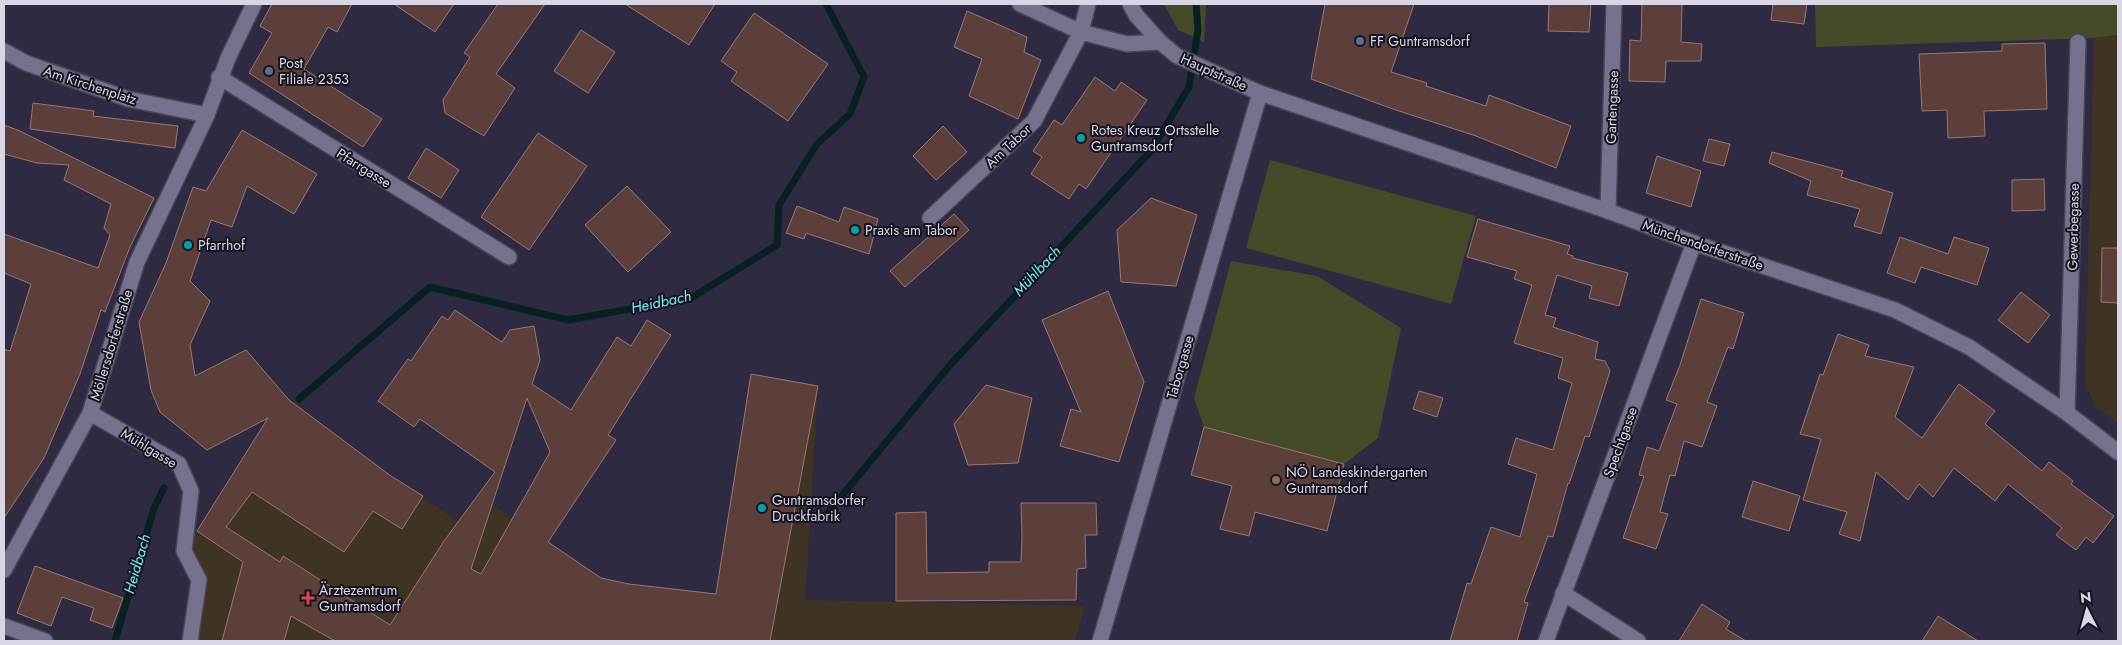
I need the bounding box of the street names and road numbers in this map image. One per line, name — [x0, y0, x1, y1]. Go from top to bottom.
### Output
street label: Hauptstraße — [1177, 48, 1251, 96]
street label: Am Kirchenplatz — [41, 61, 140, 110]
street label: Gartengasse — [1601, 70, 1623, 144]
street label: Am Tabor — [980, 119, 1036, 173]
street label: Pfarrgasse — [333, 143, 395, 193]
street label: Gewerbegasse — [2062, 183, 2084, 271]
street label: Münchendorferstraße — [1640, 215, 1766, 275]
street label: Möllersdorferstraße — [85, 287, 137, 403]
street label: Taborgasse — [1161, 333, 1199, 401]
street label: Spechtgasse — [1598, 404, 1642, 480]
street label: Mühlgasse — [117, 423, 181, 473]

